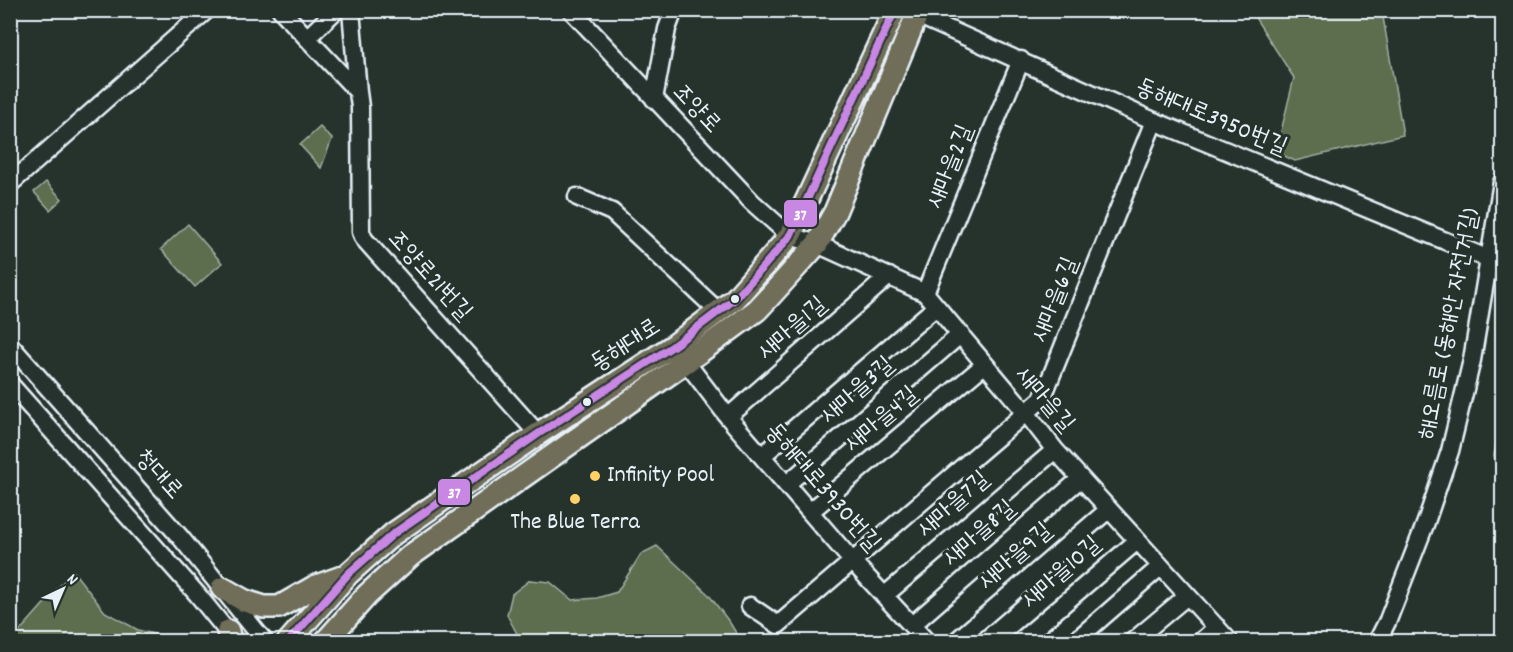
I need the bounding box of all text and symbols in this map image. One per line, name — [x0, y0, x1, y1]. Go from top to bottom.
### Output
street label: 동해대로3950번길 — [1130, 71, 1292, 165]
street label: 조양로 — [664, 76, 728, 142]
street label: 새마을2길 — [919, 120, 983, 214]
line badge: 37 — [783, 199, 818, 228]
text: 37 — [793, 205, 807, 228]
street label: 해오름로 (동해안 자전거길) — [1411, 205, 1489, 443]
street label: 조양로21번길 — [379, 223, 479, 329]
street label: 새마을6길 — [1024, 252, 1088, 348]
street label: 새마을1길 — [751, 289, 835, 369]
unlabelled marker — [729, 293, 741, 305]
street label: 동해대로 — [584, 311, 668, 381]
street label: 새마을3길 — [814, 349, 902, 433]
street label: 새마을길 — [1006, 359, 1082, 441]
street label: 새마을4길 — [838, 379, 926, 461]
unlabelled marker — [581, 396, 593, 408]
street label: 동해대로3930번길 — [756, 416, 888, 560]
street label: 청대로 — [126, 442, 190, 508]
place label: Infinity Pool — [607, 459, 714, 493]
street label: 새마을7길 — [910, 464, 998, 546]
marker: Infinity Pool — [588, 469, 602, 483]
line badge: 37 — [437, 478, 471, 506]
text: 37 — [447, 483, 461, 506]
marker: The Blue Terra — [568, 492, 582, 506]
street label: 새마을8길 — [936, 493, 1024, 575]
place label: The Blue Terra — [510, 506, 640, 540]
street label: 새마을9길 — [972, 515, 1060, 599]
street label: 새마을10길 — [1015, 529, 1109, 617]
north arrow — [33, 559, 93, 619]
text: N — [61, 569, 83, 591]

